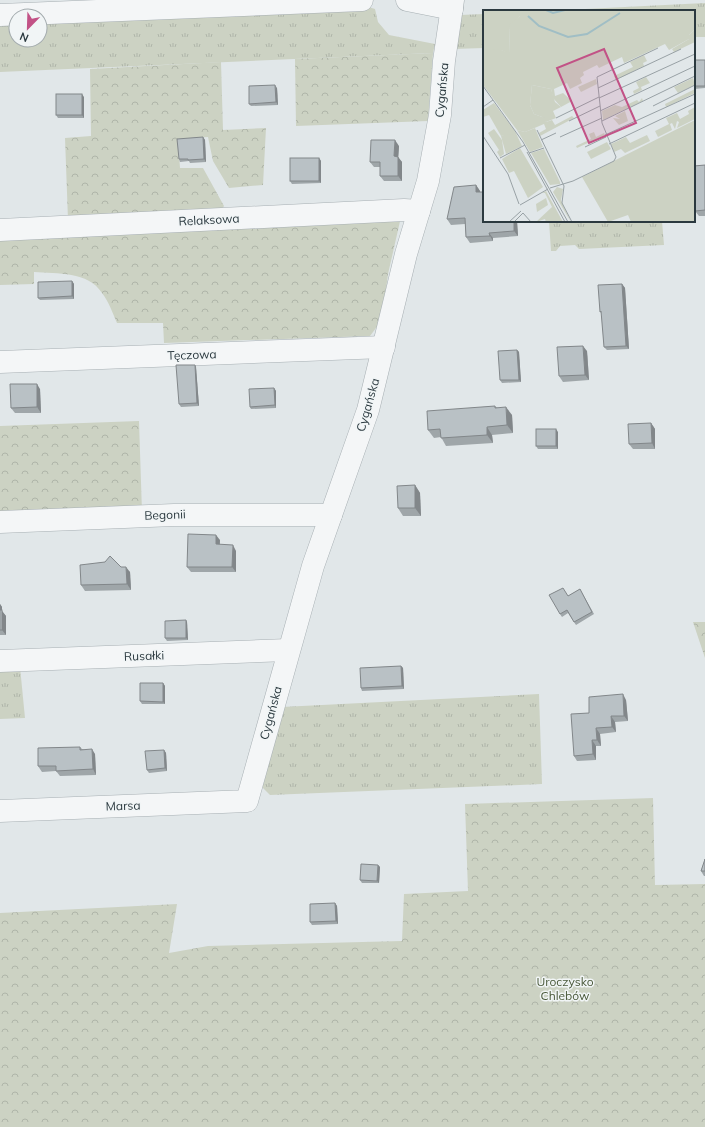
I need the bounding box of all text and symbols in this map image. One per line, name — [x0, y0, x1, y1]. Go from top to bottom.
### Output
north arrow — [8, 8, 48, 48]
inset map — [483, 10, 695, 222]
text: N — [18, 29, 31, 45]
street label: Cygańska — [432, 62, 451, 118]
street label: Relaksowa — [178, 210, 240, 229]
street label: Tęczowa — [167, 346, 217, 363]
street label: Cygańska — [353, 376, 382, 433]
street label: Begonii — [144, 506, 186, 523]
street label: Rusałki — [124, 647, 165, 664]
street label: Cygańska — [256, 684, 285, 741]
street label: Marsa — [105, 797, 141, 814]
park label: Uroczysko Chlebów — [536, 974, 594, 1003]

